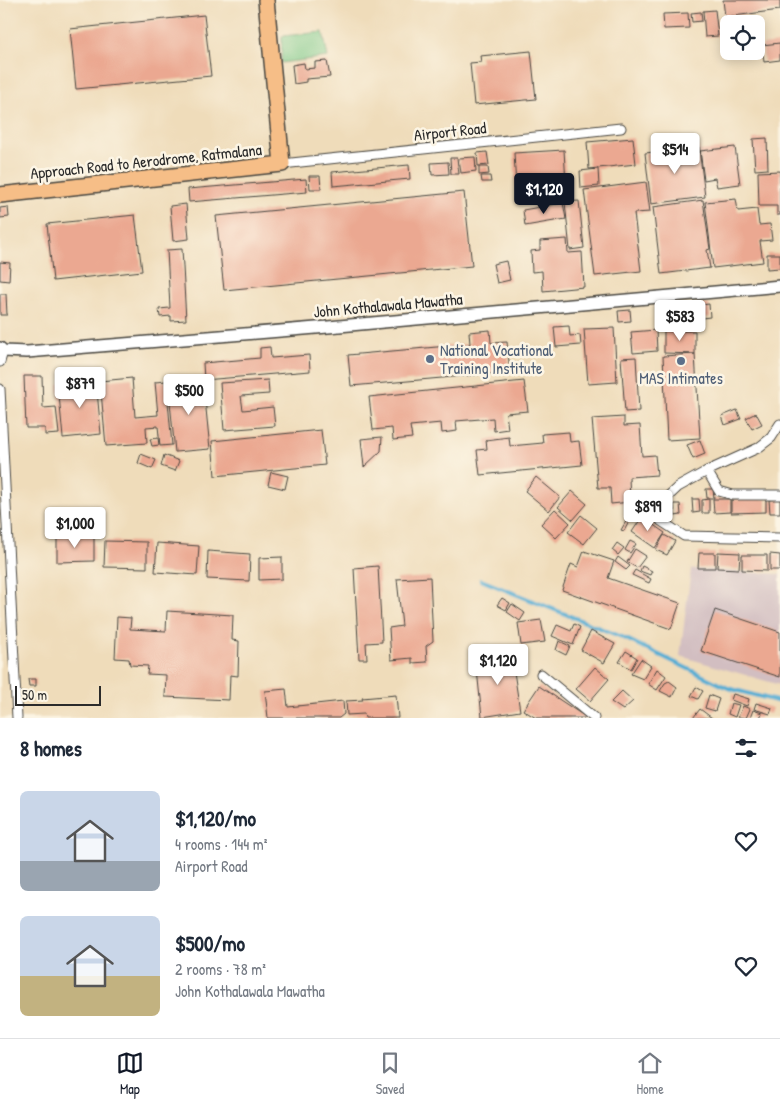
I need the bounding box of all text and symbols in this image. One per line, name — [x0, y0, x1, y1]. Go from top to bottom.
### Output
map controls — [720, 15, 765, 60]
button: locate — [720, 15, 765, 60]
street label: Airport Road — [413, 116, 487, 146]
pin: $514 — [645, 132, 705, 175]
street label: Approach Road to Aerodrome, Ratmalana — [29, 138, 263, 184]
text: $514 — [662, 138, 688, 160]
pin: $1,120 — [503, 172, 585, 215]
text: $1,120 — [525, 178, 563, 200]
street label: John Kothalawala Mawatha — [312, 288, 464, 322]
pin: $583 — [650, 300, 710, 342]
text: $583 — [666, 305, 694, 327]
place label: National Vocational Training Institute — [440, 339, 554, 379]
marker: National Vocational Training Institute — [424, 353, 436, 365]
marker: MAS Intimates — [675, 355, 687, 367]
pin: $879 — [50, 366, 110, 409]
place label: MAS Intimates — [639, 367, 723, 389]
text: $879 — [66, 372, 94, 394]
pin: $500 — [159, 374, 219, 416]
text: $500 — [174, 379, 204, 401]
pin: $899 — [618, 490, 678, 532]
text: $899 — [635, 495, 661, 517]
pin: $1,000 — [34, 506, 116, 549]
text: $1,000 — [56, 512, 94, 534]
pin: $1,120 — [457, 644, 539, 686]
text: $1,120 — [479, 649, 517, 671]
scale bar — [15, 683, 101, 706]
text: 50 m — [22, 685, 47, 704]
text: 8 homes — [20, 734, 82, 763]
icon: filters — [732, 734, 760, 762]
text: $1,120/mo — [175, 804, 256, 833]
icon: home — [60, 811, 120, 871]
icon: heart — [732, 827, 760, 855]
text: 4 rooms · 144 m² — [175, 833, 267, 855]
text: Airport Road — [175, 855, 247, 877]
text: $500/mo — [175, 929, 245, 958]
icon: home — [60, 936, 120, 996]
icon: heart — [732, 952, 760, 980]
text: 2 rooms · 78 m² — [175, 958, 266, 980]
text: John Kothalawala Mawatha — [175, 980, 325, 1002]
tab: Map — [116, 1049, 144, 1098]
tab: Saved — [376, 1049, 404, 1098]
tab: Home — [636, 1049, 664, 1098]

